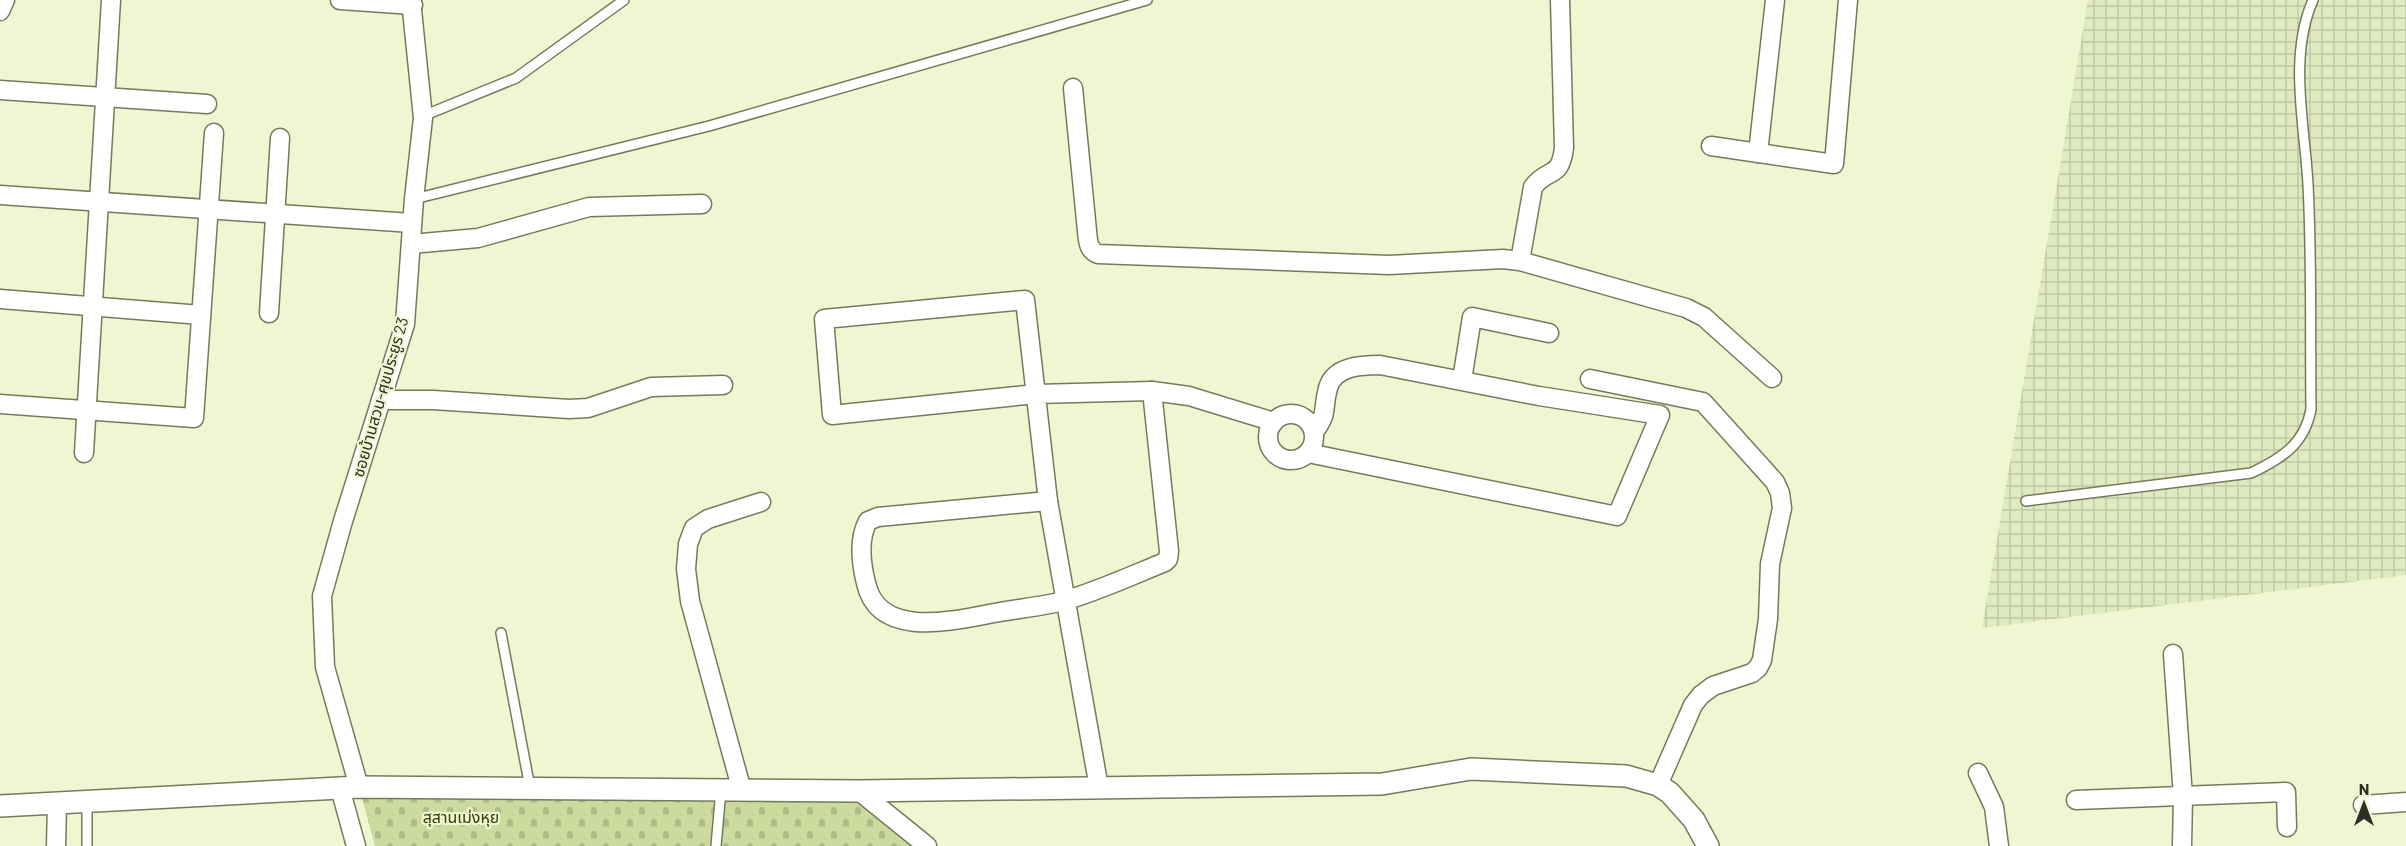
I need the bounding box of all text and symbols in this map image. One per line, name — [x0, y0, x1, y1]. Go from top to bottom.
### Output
street label: ซอยบ้านสวน-ศุขประยูร 23 — [348, 315, 412, 479]
north arrow — [2334, 774, 2394, 834]
text: N — [2359, 779, 2369, 798]
park label: สุสานเม่งหุย — [423, 807, 499, 827]

